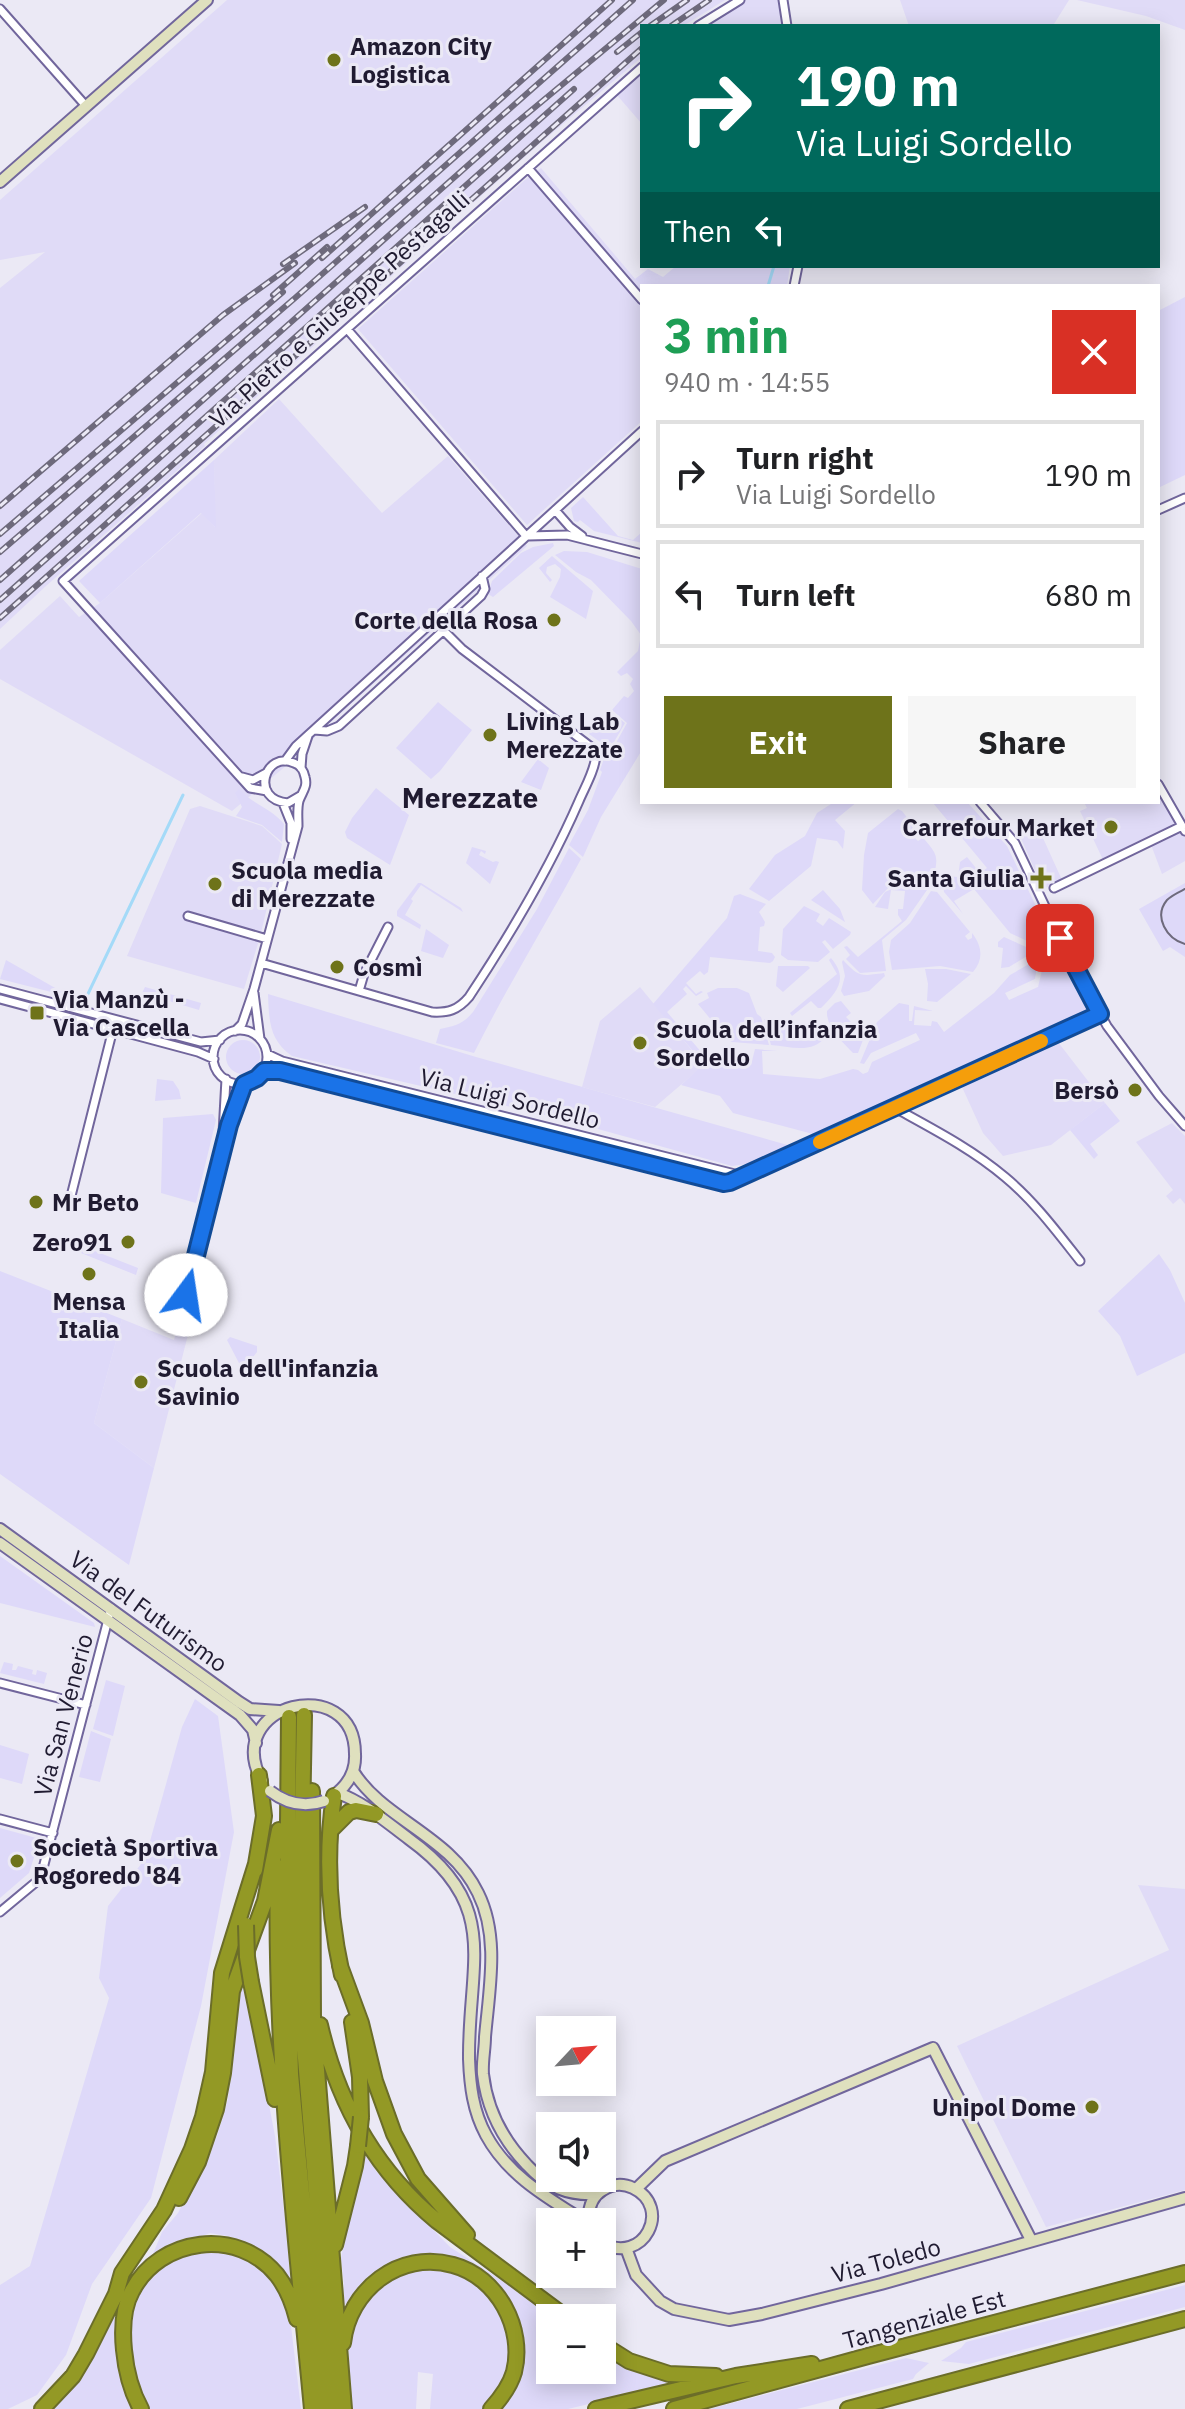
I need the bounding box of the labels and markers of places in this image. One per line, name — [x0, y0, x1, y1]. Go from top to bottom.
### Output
place label: Amazon City Logistica — [350, 30, 492, 90]
marker: Amazon City Logistica — [325, 51, 343, 69]
place label: Corte della Rosa — [354, 604, 538, 636]
marker: Corte della Rosa — [545, 611, 563, 629]
place label: Living Lab Merezzate — [506, 705, 623, 765]
marker: Living Lab Merezzate — [481, 726, 499, 744]
place label: Carrefour Market — [902, 811, 1095, 843]
marker: Carrefour Market — [1102, 818, 1120, 836]
place label: Scuola media di Merezzate — [231, 854, 383, 914]
place label: Santa Giulia — [887, 862, 1025, 894]
marker: Santa Giulia — [1032, 869, 1050, 887]
marker: Scuola media di Merezzate — [206, 875, 224, 893]
pin — [1026, 904, 1094, 972]
place label: Cosmì — [353, 951, 423, 983]
marker: Cosmì — [328, 958, 346, 976]
place label: Via Manzù - Via Cascella — [53, 983, 190, 1043]
marker: Via Manzù - Via Cascella — [28, 1004, 46, 1022]
place label: Scuola dell’infanzia Sordello — [656, 1013, 877, 1073]
marker: Scuola dell’infanzia Sordello — [631, 1034, 649, 1052]
place label: Bersò — [1054, 1074, 1119, 1106]
marker: Bersò — [1126, 1081, 1144, 1099]
place label: Mr Beto — [52, 1186, 139, 1218]
marker: Mr Beto — [27, 1193, 45, 1211]
place label: Zero91 — [32, 1226, 112, 1258]
marker: Zero91 — [119, 1233, 137, 1251]
marker: Mensa Italia — [80, 1265, 98, 1283]
place label: Mensa Italia — [52, 1285, 126, 1345]
place label: Scuola dell'infanzia Savinio — [157, 1352, 378, 1412]
marker: Scuola dell'infanzia Savinio — [132, 1373, 150, 1391]
place label: Società Sportiva Rogoredo '84 — [33, 1831, 218, 1891]
marker: Società Sportiva Rogoredo '84 — [8, 1852, 26, 1870]
place label: Unipol Dome — [932, 2091, 1076, 2123]
marker: Unipol Dome — [1083, 2098, 1101, 2116]

